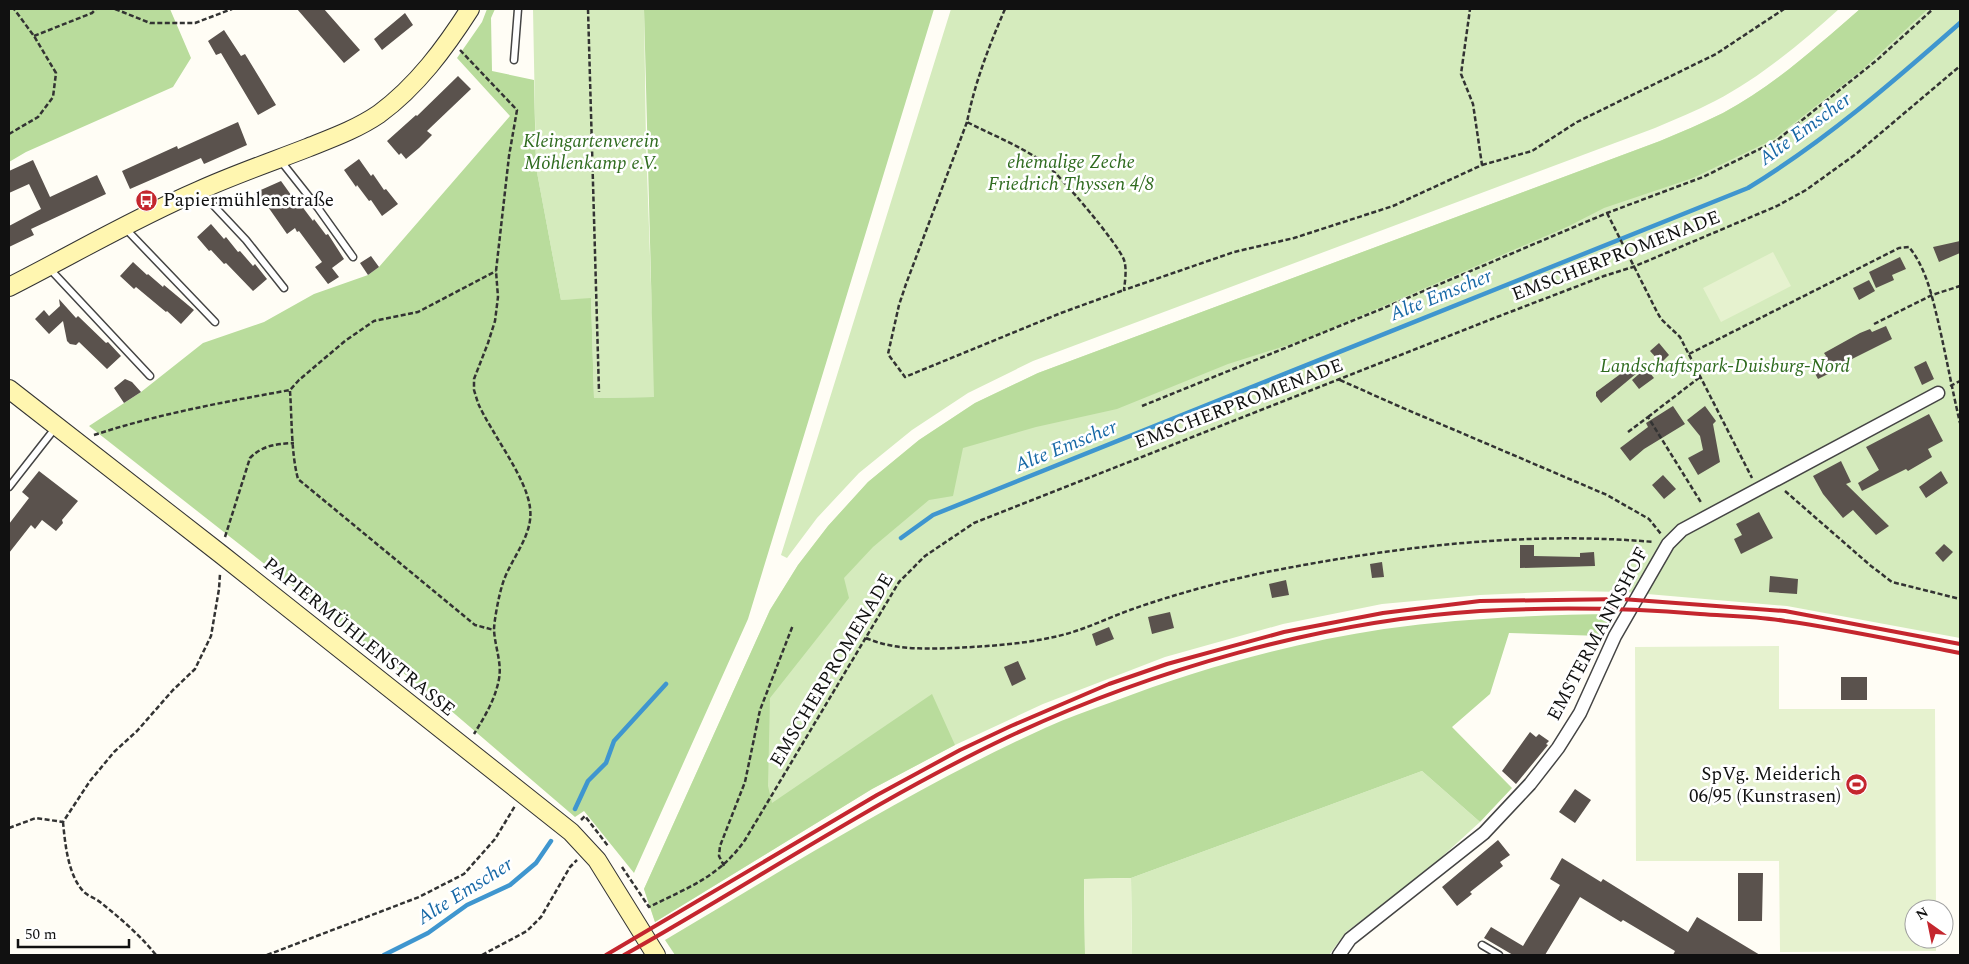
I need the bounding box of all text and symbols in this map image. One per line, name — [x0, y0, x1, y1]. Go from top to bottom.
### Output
water label: Alte Emscher — [1752, 84, 1858, 174]
park label: Kleingartenverein Möhlenkamp e.V. — [523, 127, 659, 178]
park label: ehemalige Zeche Friedrich Thyssen 4/8 — [988, 148, 1154, 199]
place label: Papiermühlenstraße — [163, 186, 334, 215]
bus stop icon: Papiermühlenstraße — [135, 188, 159, 212]
street label: EMSCHERPROMENADE — [1507, 203, 1725, 309]
water label: Alte Emscher — [1384, 260, 1498, 330]
street label: EMSCHERPROMENADE — [1130, 351, 1348, 457]
park label: Landschaftspark-Duisburg-Nord — [1600, 352, 1850, 381]
water label: Alte Emscher — [1009, 411, 1123, 481]
street label: EMSTERMANNSHOF — [1540, 542, 1656, 726]
street label: PAPIERMÜHLENSTRASSE — [257, 550, 461, 724]
street label: EMSCHERPROMENADE — [763, 568, 901, 772]
place label: SpVg. Meiderich 06/95 (Kunstrasen) — [1689, 760, 1841, 811]
sports icon: SpVg. Meiderich 06/95 (Kunstrasen) — [1845, 773, 1869, 797]
water label: Alte Emscher — [410, 849, 520, 933]
north arrow — [1904, 899, 1954, 949]
text: N — [1912, 902, 1933, 925]
scale bar — [18, 916, 129, 948]
text: 50 m — [25, 923, 57, 946]

